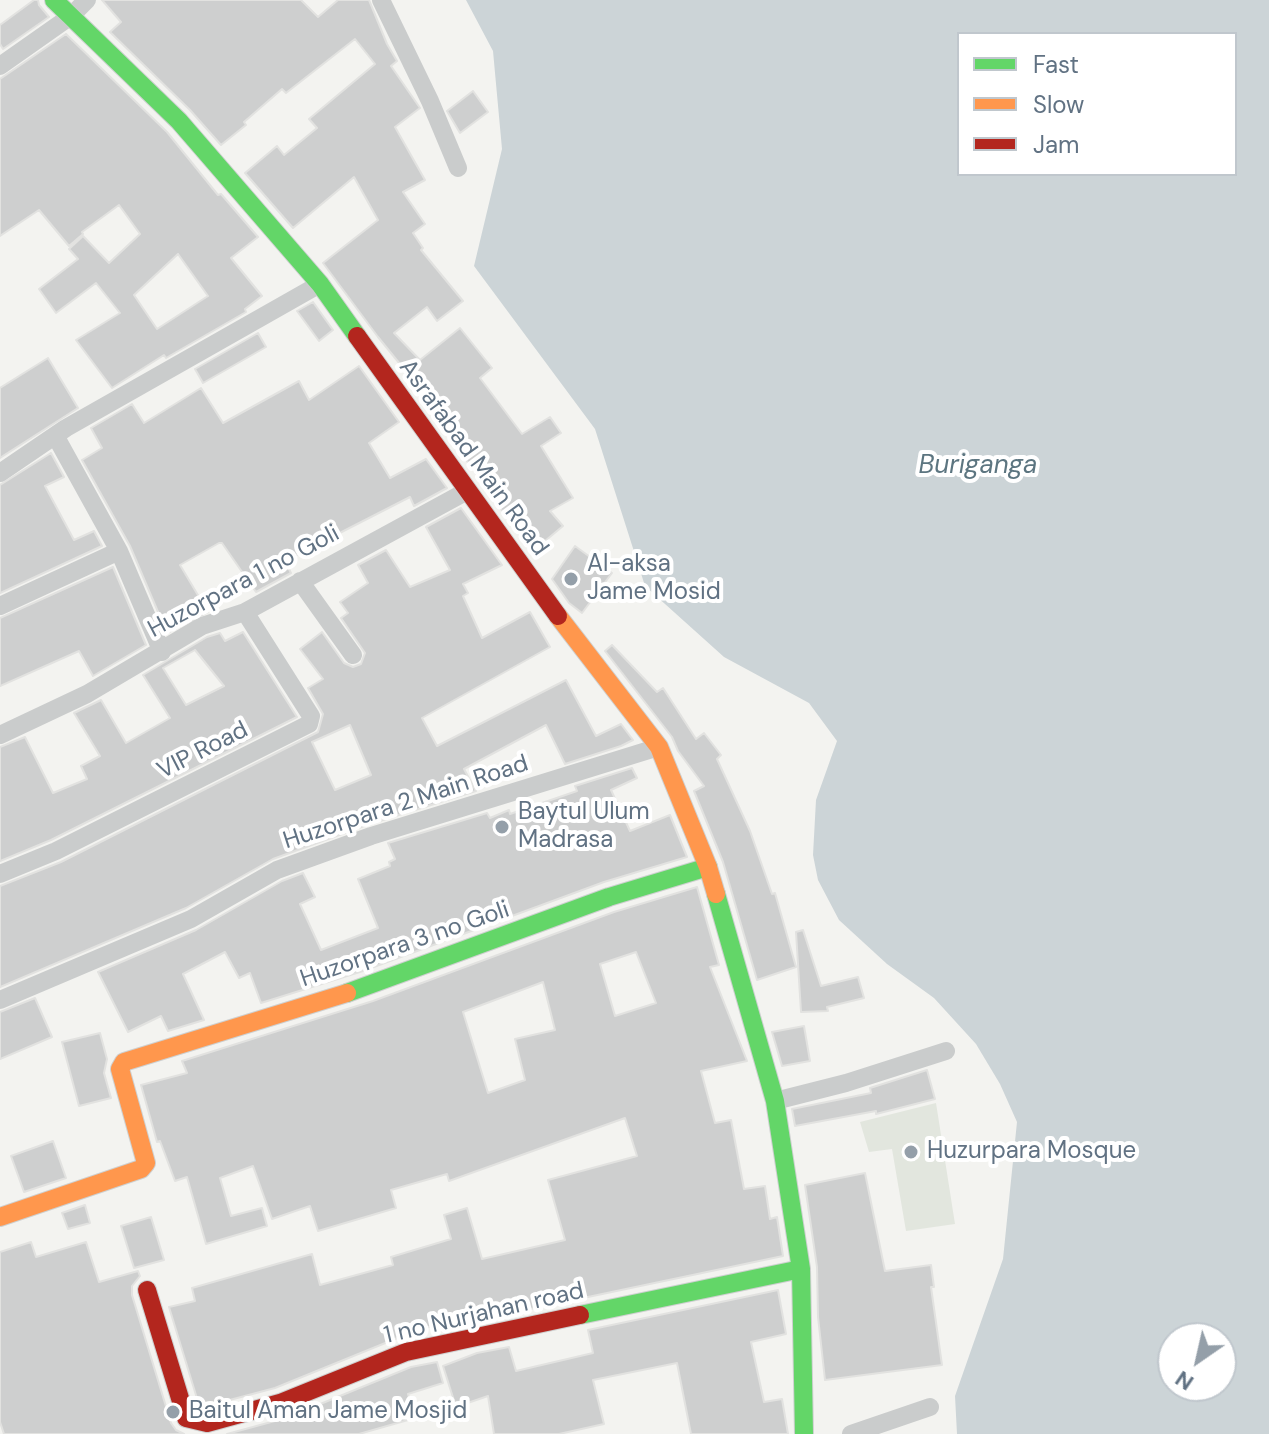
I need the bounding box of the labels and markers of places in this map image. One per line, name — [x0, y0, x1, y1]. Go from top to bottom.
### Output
place label: Al-aksa Jame Mosid — [587, 551, 721, 607]
marker: Al-aksa Jame Mosid — [562, 570, 580, 588]
place label: Baytul Ulum Madrasa — [518, 799, 650, 855]
marker: Baytul Ulum Madrasa — [493, 818, 511, 836]
place label: Huzurpara Mosque — [927, 1138, 1136, 1166]
marker: Huzurpara Mosque — [902, 1143, 920, 1161]
place label: Baitul Aman Jame Mosjid — [189, 1398, 467, 1426]
marker: Baitul Aman Jame Mosjid — [164, 1403, 182, 1421]

